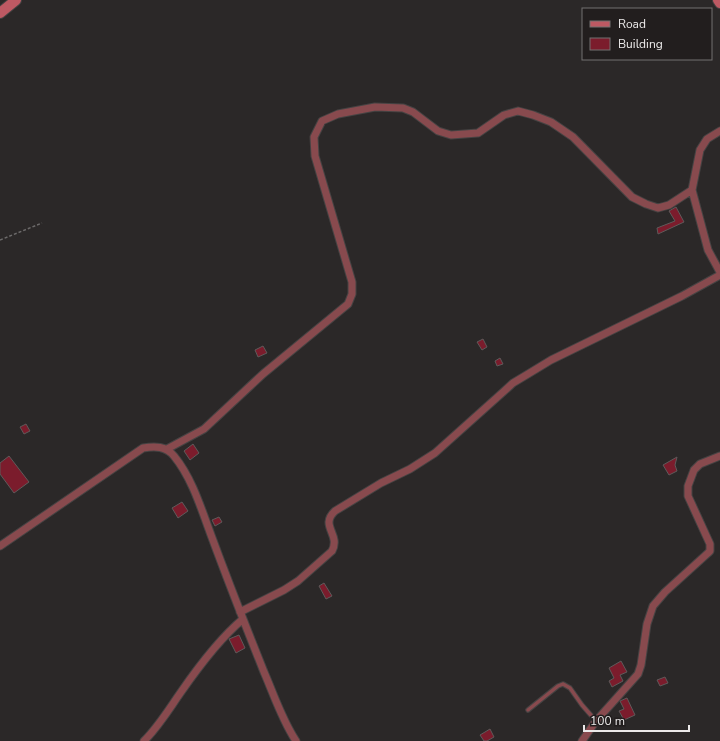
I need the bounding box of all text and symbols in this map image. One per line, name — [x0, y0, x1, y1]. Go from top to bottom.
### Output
legend — [582, 8, 712, 60]
text: Road — [618, 16, 646, 32]
text: Building — [618, 36, 663, 52]
scale bar — [584, 707, 689, 733]
text: 100 m — [590, 713, 625, 729]

